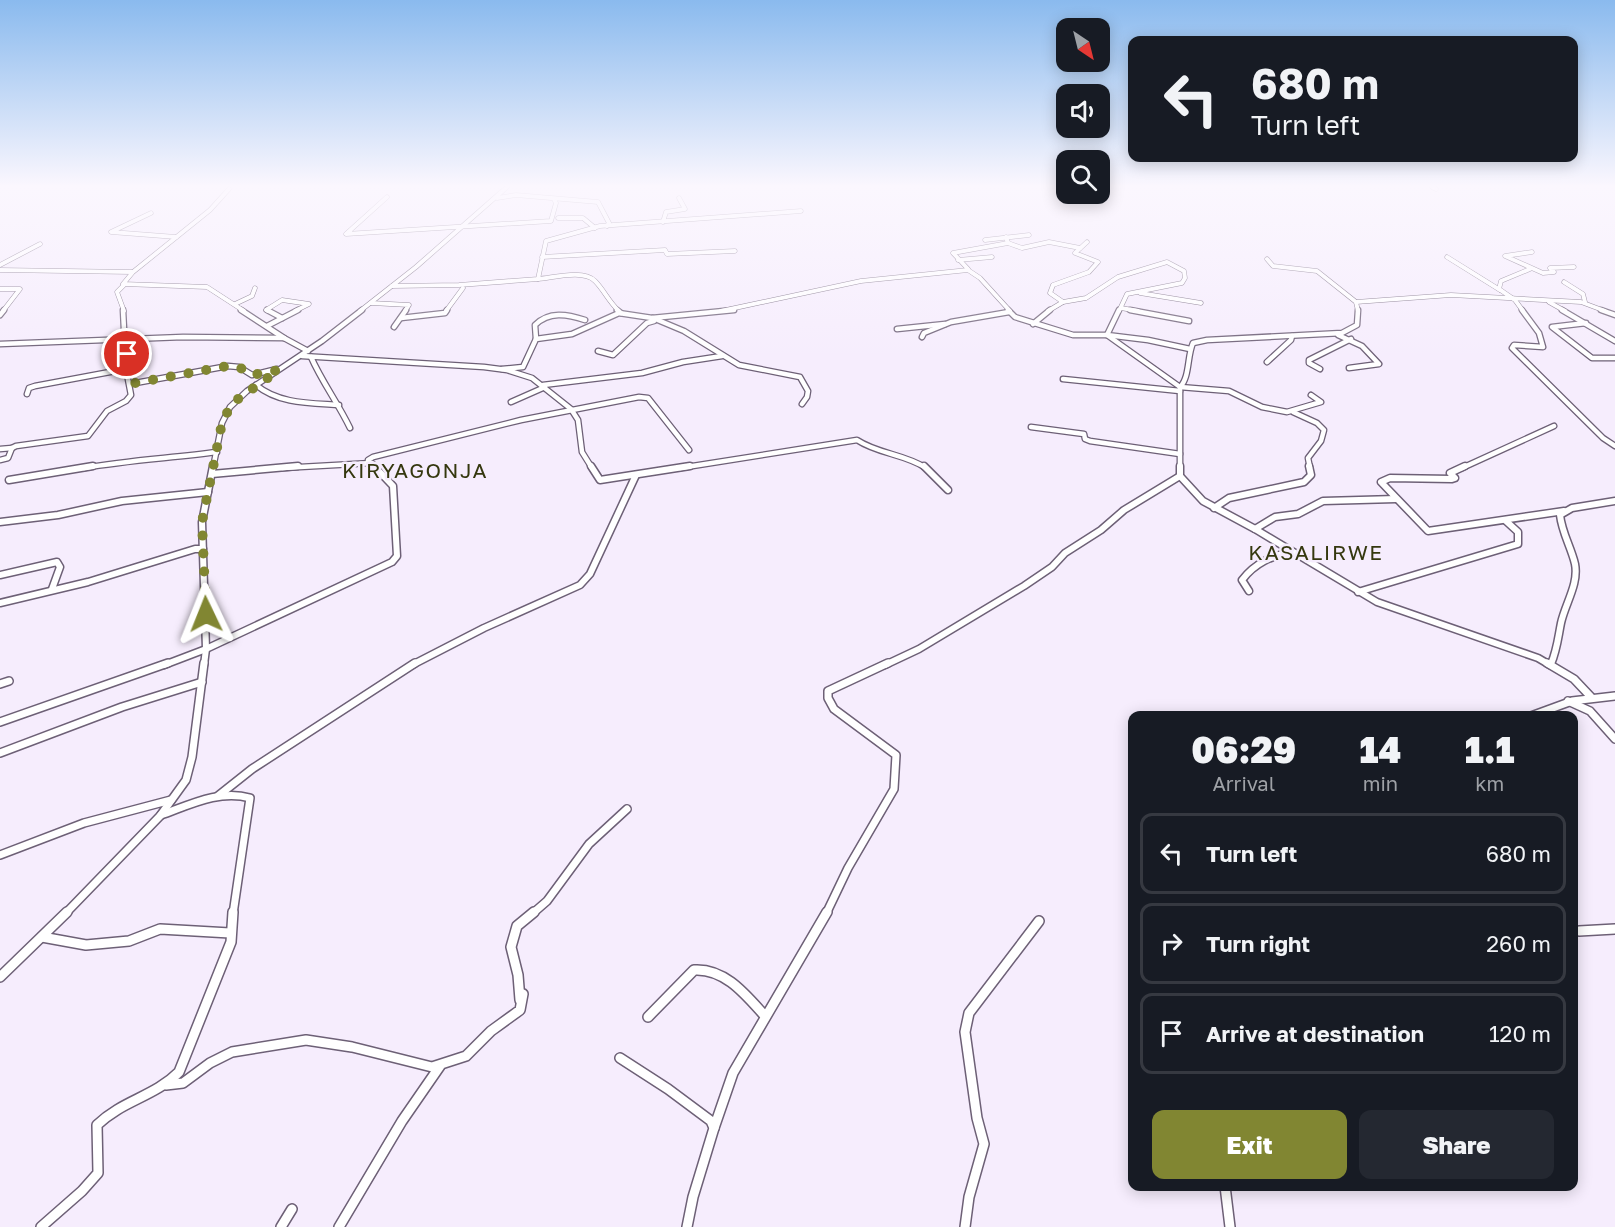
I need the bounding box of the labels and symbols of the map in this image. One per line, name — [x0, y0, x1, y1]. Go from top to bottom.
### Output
north arrow — [1056, 18, 1110, 72]
pin — [101, 328, 152, 379]
district label: KIRYAGONJA — [342, 457, 488, 483]
district label: KASALIRWE — [1248, 539, 1384, 565]
position arrow — [174, 582, 238, 646]

